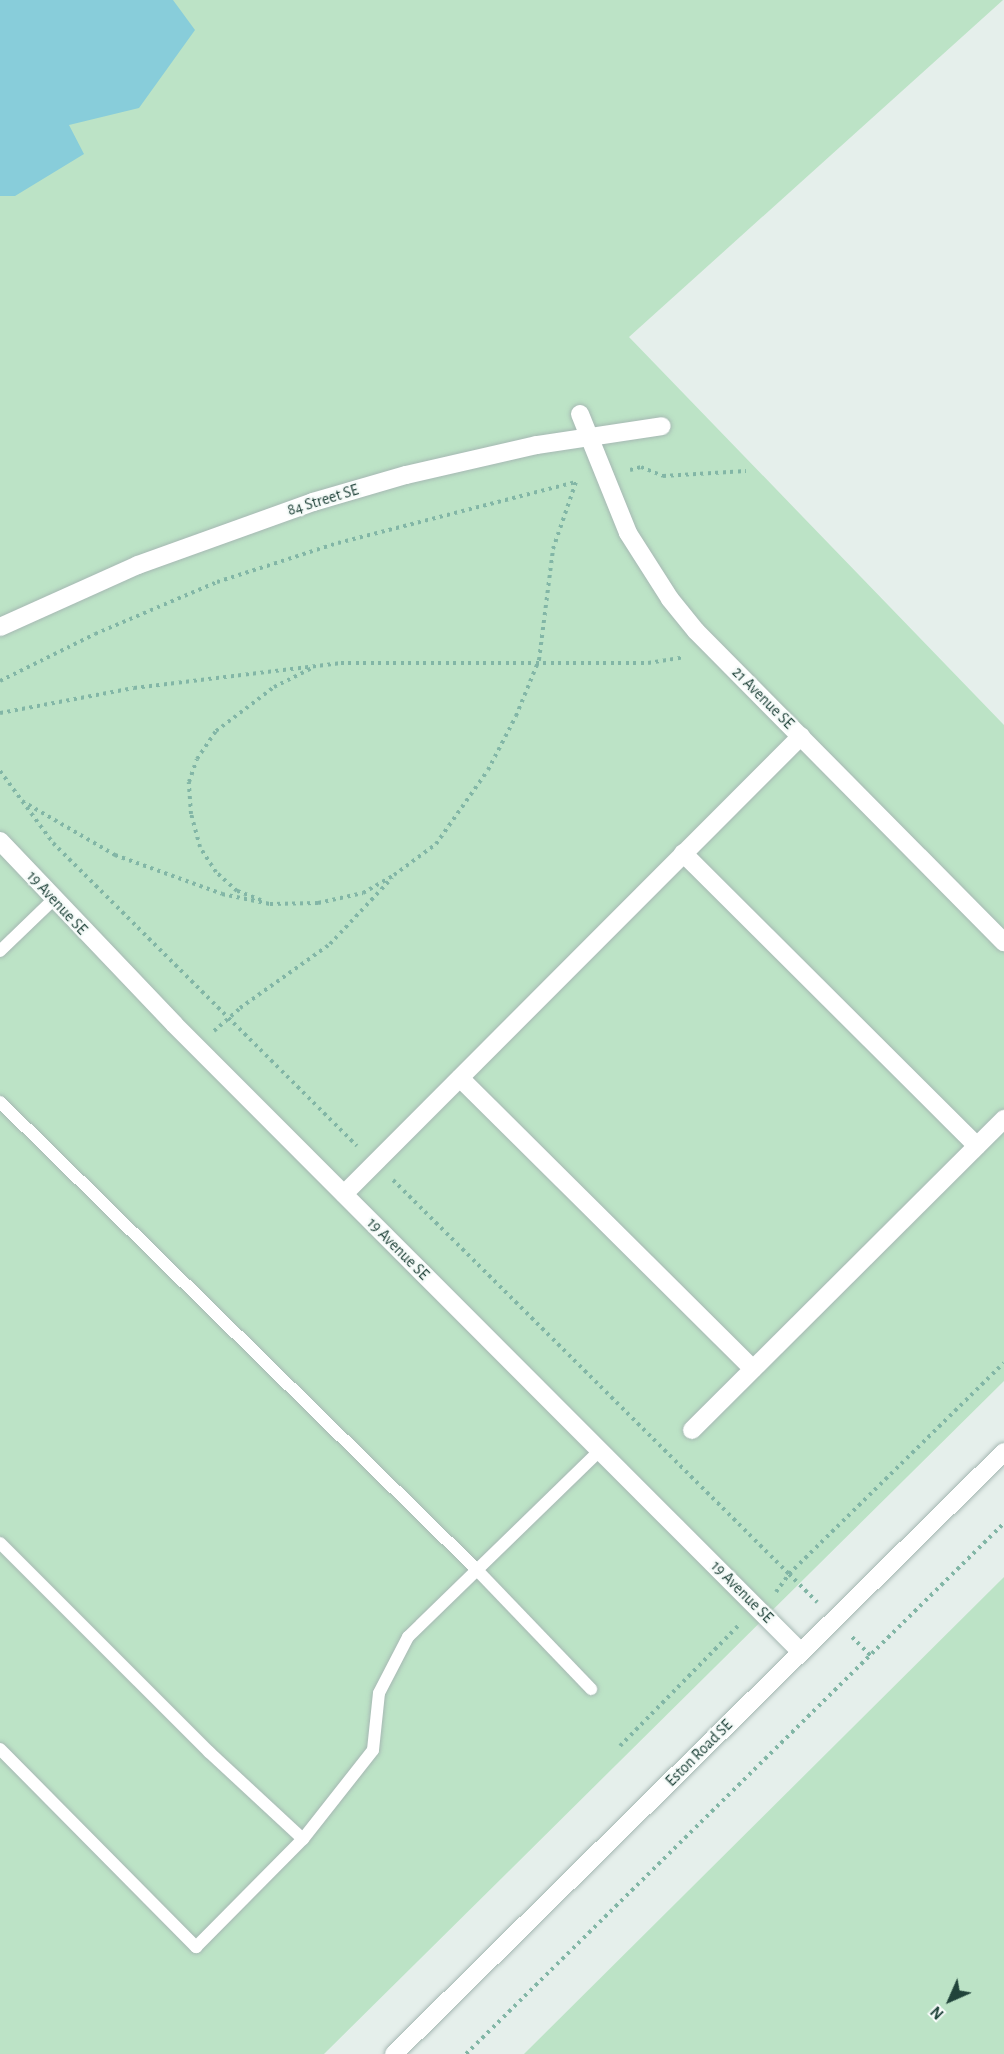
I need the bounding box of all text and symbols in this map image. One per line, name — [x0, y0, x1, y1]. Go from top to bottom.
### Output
street label: 84 Street SE — [285, 480, 361, 520]
street label: 21 Avenue SE — [728, 663, 798, 733]
street label: 19 Avenue SE — [23, 867, 91, 939]
street label: 19 Avenue SE — [363, 1214, 433, 1284]
street label: 19 Avenue SE — [707, 1557, 777, 1627]
street label: Eston Road SE — [662, 1716, 736, 1790]
north arrow — [920, 1970, 980, 2030]
text: N — [928, 2003, 947, 2022]

